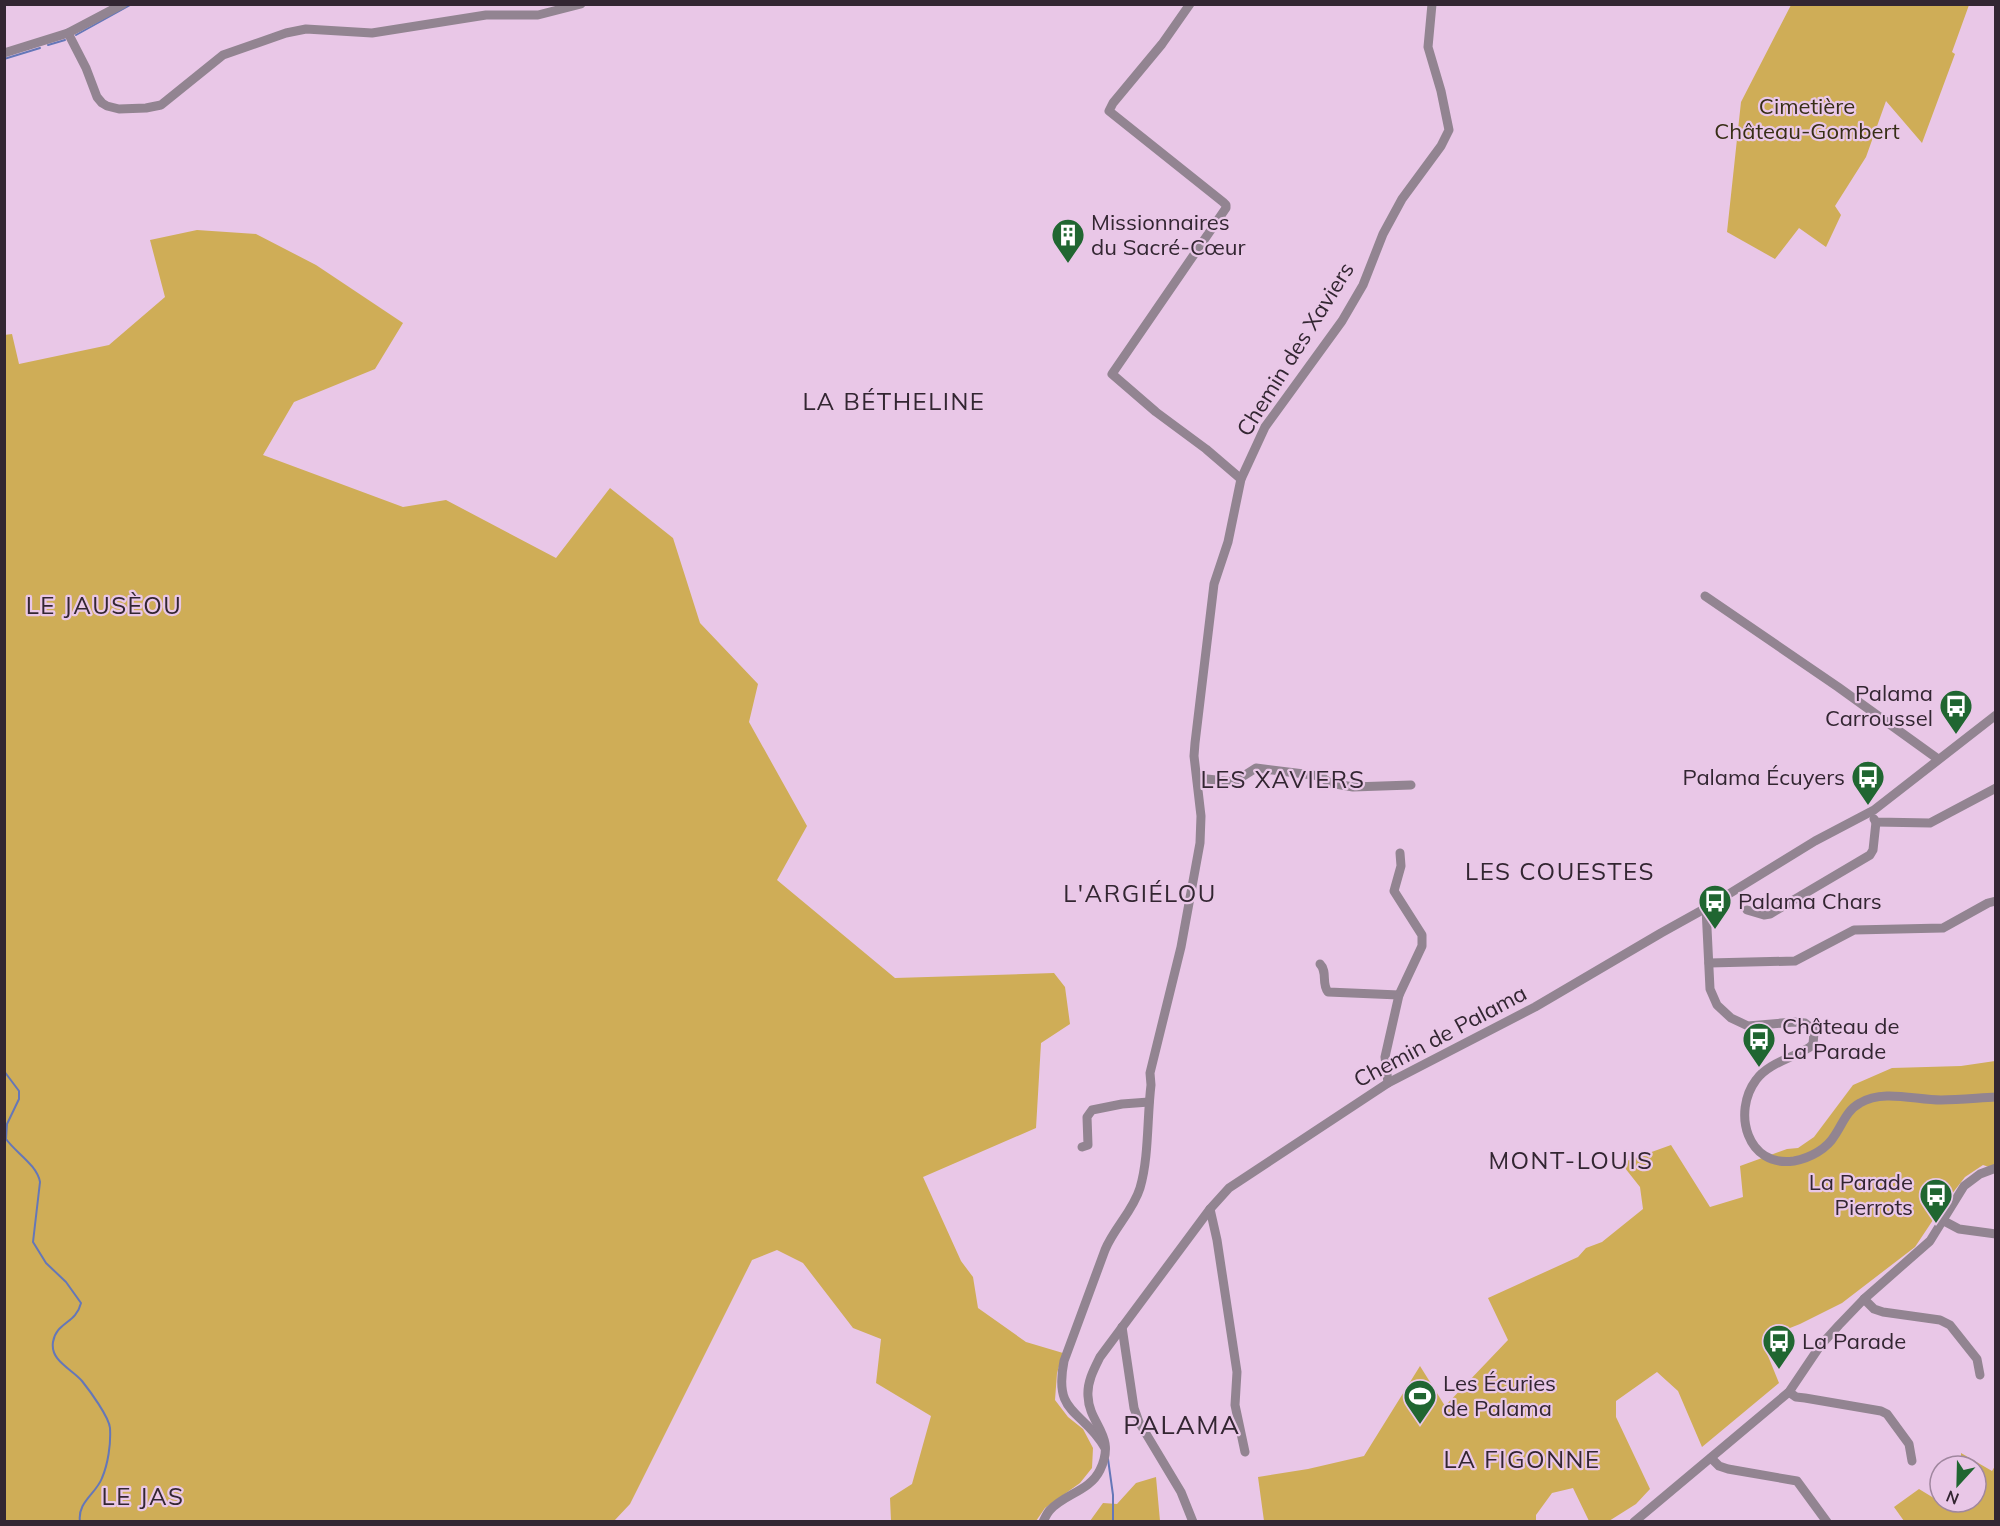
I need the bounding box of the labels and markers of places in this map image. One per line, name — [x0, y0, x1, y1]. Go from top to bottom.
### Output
place label: Missionnaires du Sacré-Cœur — [1091, 208, 1245, 261]
building icon: Missionnaires du Sacré-Cœur — [1050, 217, 1086, 264]
place label: Palama Carroussel — [1825, 679, 1933, 732]
bus stop icon: Palama Carroussel — [1938, 688, 1974, 735]
bus stop icon: Palama Écuyers — [1850, 759, 1886, 806]
place label: Palama Écuyers — [1683, 763, 1845, 791]
bus stop icon: Palama Chars — [1697, 883, 1733, 930]
place label: Palama Chars — [1738, 887, 1882, 915]
place label: Château de La Parade — [1782, 1012, 1900, 1065]
bus stop icon: Château de La Parade — [1741, 1021, 1777, 1068]
place label: La Parade Pierrots — [1809, 1168, 1913, 1221]
bus stop icon: La Parade Pierrots — [1918, 1177, 1954, 1224]
bus stop icon: La Parade — [1761, 1323, 1797, 1370]
place label: La Parade — [1802, 1327, 1906, 1355]
place label: Les Écuries de Palama — [1443, 1369, 1556, 1422]
sports icon: Les Écuries de Palama — [1402, 1378, 1438, 1425]

